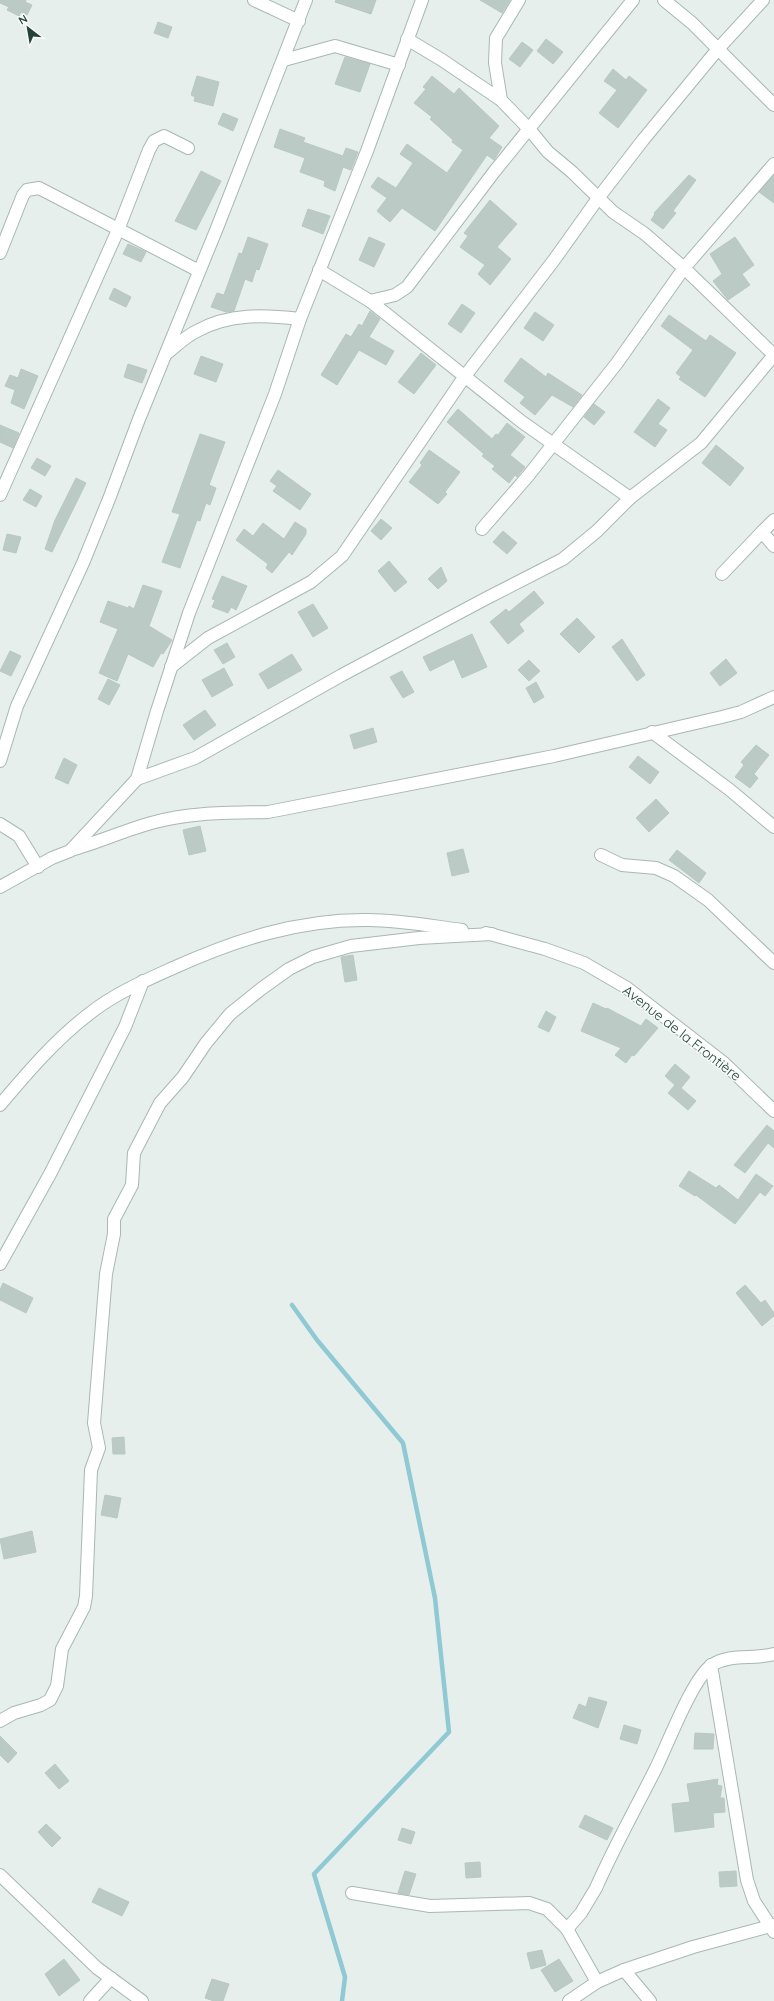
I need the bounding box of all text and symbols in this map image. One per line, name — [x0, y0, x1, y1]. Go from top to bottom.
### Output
north arrow — [8, 8, 48, 48]
text: N — [16, 11, 30, 28]
street label: Avenue de la Frontière — [619, 981, 745, 1085]

